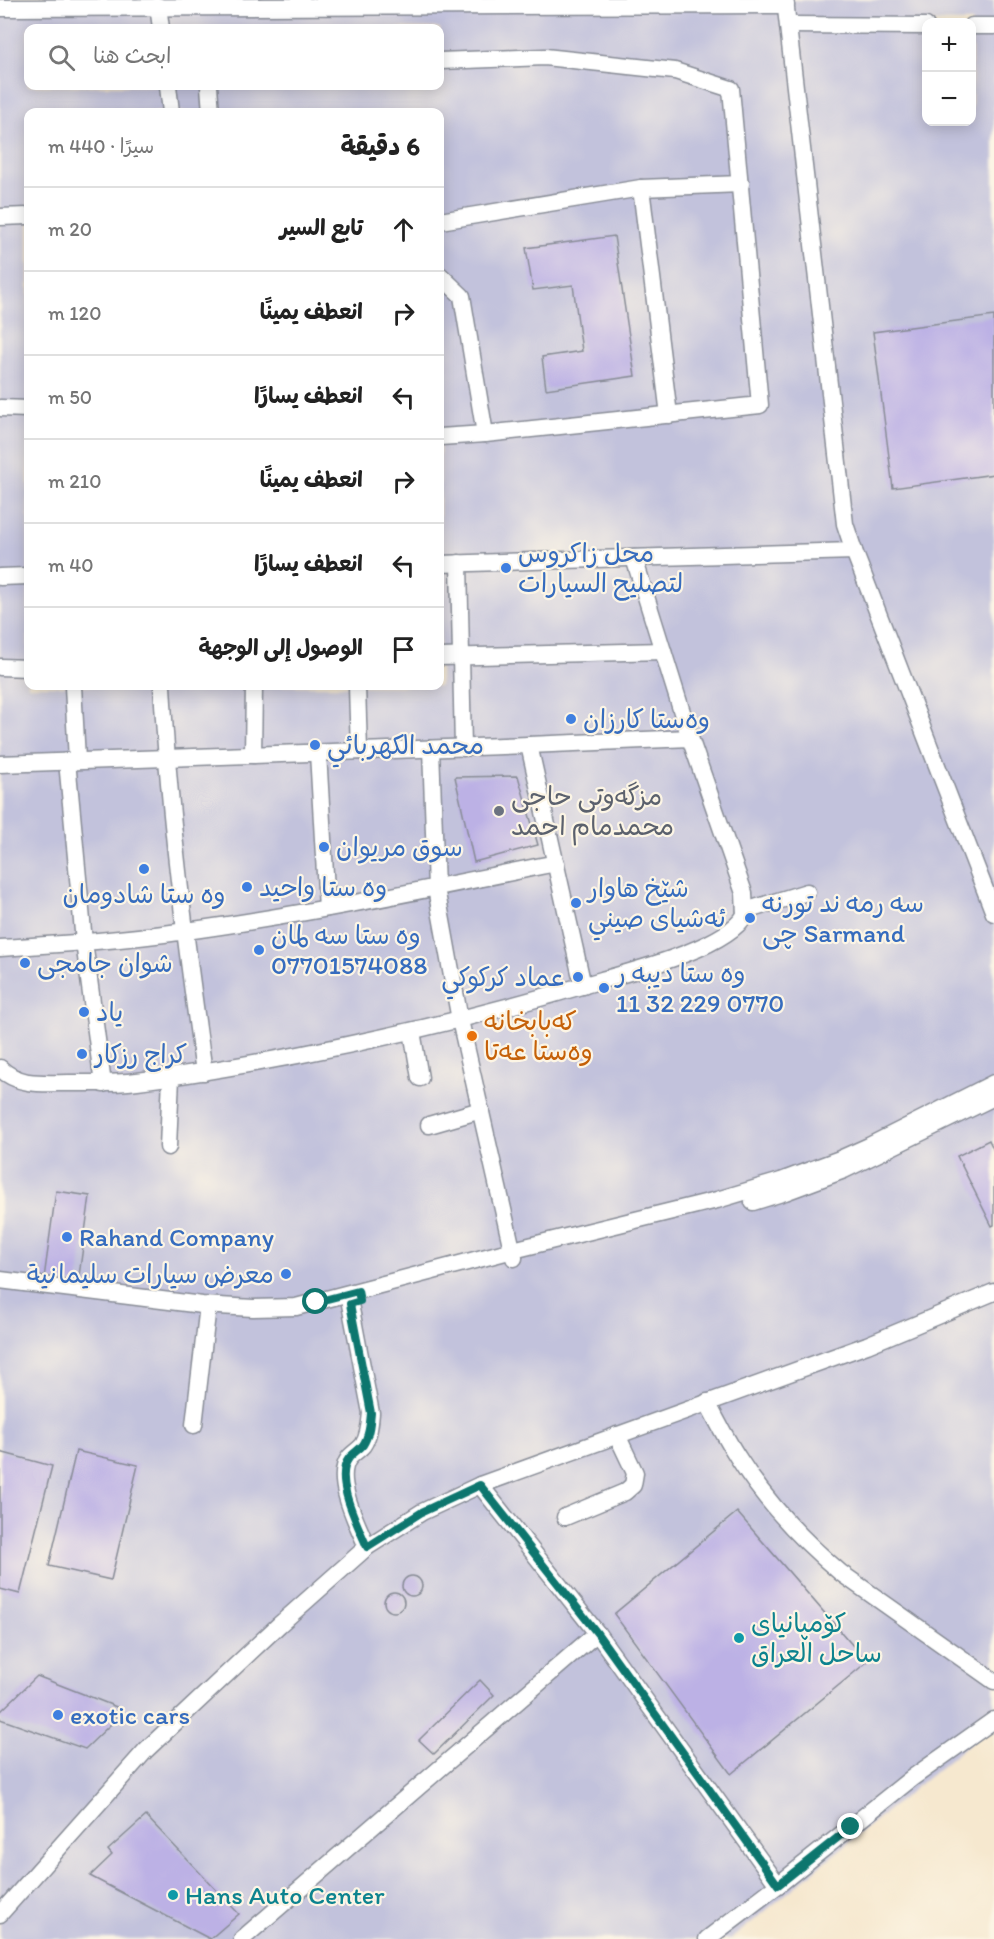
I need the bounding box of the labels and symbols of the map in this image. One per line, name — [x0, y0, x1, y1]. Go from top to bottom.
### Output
place label: محل زاكروس لتصليح السيارات — [518, 537, 683, 601]
marker: محل زاكروس لتصليح السيارات — [499, 561, 513, 575]
place label: وەستا کارزان — [583, 703, 710, 735]
marker: وەستا کارزان — [564, 712, 578, 726]
place label: محمد الكهربائي — [327, 729, 484, 768]
marker: محمد الكهربائي — [308, 738, 322, 752]
place label: مزگەوتی حاجی محمدمام احمد — [511, 780, 674, 846]
marker: مزگەوتی حاجی محمدمام احمد — [492, 804, 506, 818]
place label: سوق مریوان — [336, 831, 463, 864]
marker: سوق مریوان — [317, 840, 331, 854]
marker: وه ستا شادومان — [137, 862, 151, 876]
place label: وه ستا واحید — [259, 871, 387, 903]
place label: شێخ هاوار ئەشیای صيني — [586, 872, 726, 941]
place label: وه ستا شادومان — [62, 878, 226, 910]
marker: وه ستا واحید — [240, 880, 254, 894]
place label: سه رمه ند تورنه چی Sarmand — [762, 887, 924, 950]
marker: شێخ هاوار ئەشیای صيني — [569, 896, 583, 910]
marker: سه رمه ند تورنه چی Sarmand — [743, 911, 757, 925]
place label: وه ستا سه لمان 07701574088 — [271, 919, 428, 981]
marker: وه ستا سه لمان 07701574088 — [252, 943, 266, 957]
place label: شوان جامجی — [37, 947, 173, 980]
marker: شوان جامجی — [18, 956, 32, 970]
place label: وه ستا دیبه ر 11 32 229 0770 — [614, 957, 784, 1019]
place label: عماد كركوكي — [441, 961, 566, 1000]
marker: عماد كركوكي — [571, 970, 585, 984]
marker: وه ستا دیبه ر 11 32 229 0770 — [597, 981, 611, 995]
place label: ياد — [96, 996, 123, 1028]
marker: ياد — [77, 1005, 91, 1019]
place label: کەبابخانە وەستا عەتا — [484, 1005, 593, 1067]
marker: کەبابخانە وەستا عەتا — [465, 1029, 479, 1043]
place label: كراج رزكار — [93, 1038, 187, 1072]
marker: كراج رزكار — [75, 1047, 89, 1061]
place label: Rahand Company — [79, 1221, 274, 1253]
marker: Rahand Company — [60, 1230, 74, 1244]
place label: معرض سيارات سليمانية — [27, 1258, 274, 1290]
marker: معرض سيارات سليمانية — [279, 1267, 293, 1281]
route start — [302, 1288, 328, 1314]
place label: کۆمپانیای ساحل العراق — [751, 1607, 882, 1669]
marker: کۆمپانیای ساحل العراق — [732, 1631, 746, 1645]
place label: exotic cars — [70, 1699, 190, 1731]
marker: exotic cars — [51, 1708, 65, 1722]
route end — [837, 1813, 863, 1839]
place label: Hans Auto Center — [185, 1879, 385, 1911]
marker: Hans Auto Center — [166, 1888, 180, 1902]

